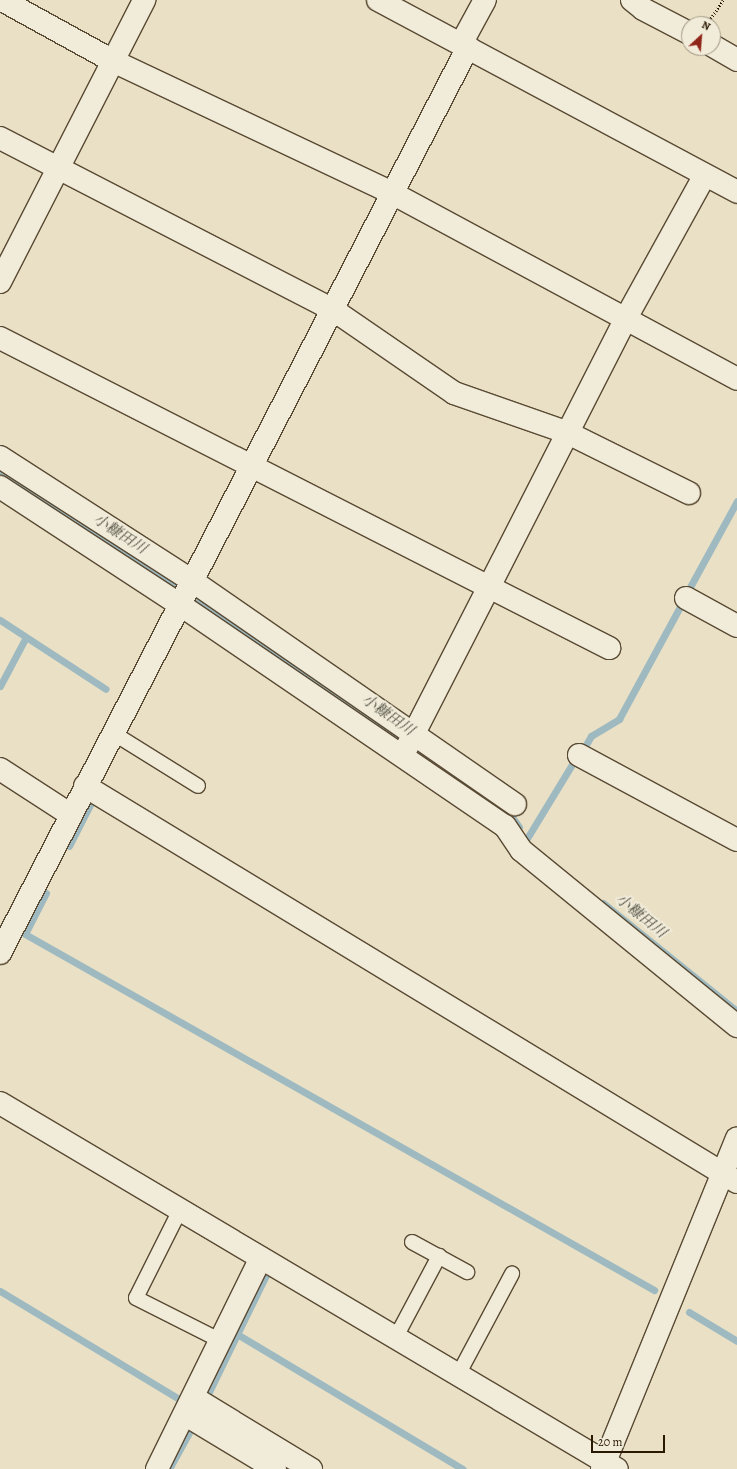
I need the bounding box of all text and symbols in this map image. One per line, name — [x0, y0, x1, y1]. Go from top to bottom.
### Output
north arrow — [681, 16, 721, 56]
text: N — [699, 17, 713, 34]
water label: 小糠田川 — [90, 510, 150, 558]
water label: 小糠田川 — [358, 690, 418, 740]
water label: 小糠田川 — [612, 890, 670, 942]
scale bar — [593, 1427, 667, 1453]
text: 20 m — [598, 1434, 622, 1450]

